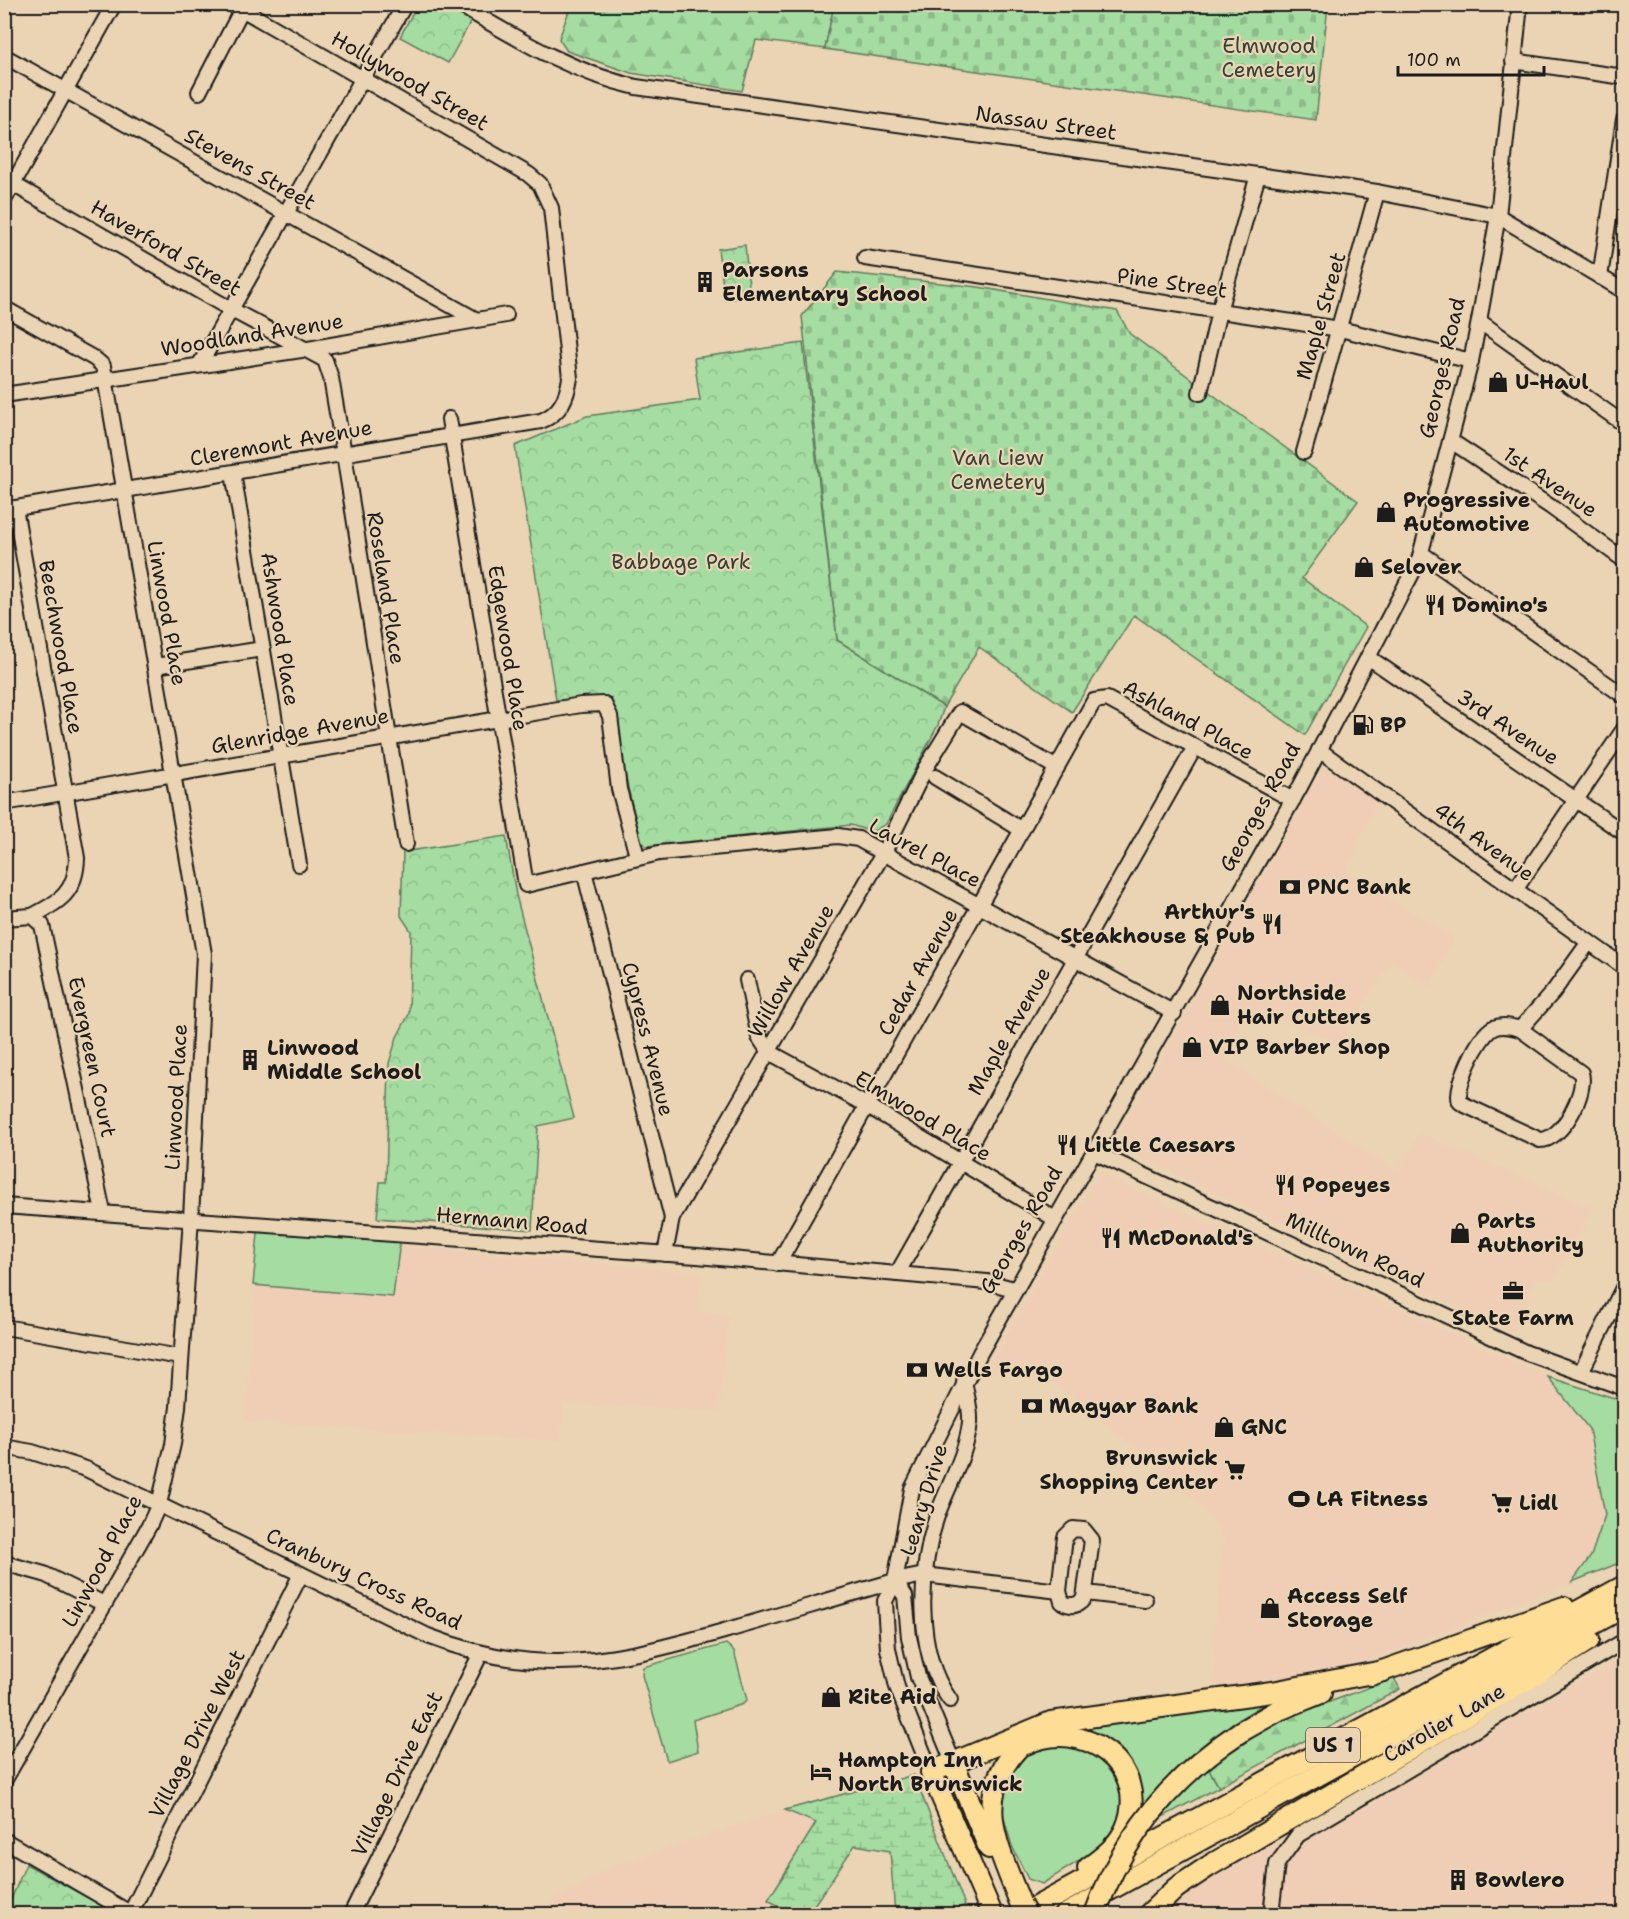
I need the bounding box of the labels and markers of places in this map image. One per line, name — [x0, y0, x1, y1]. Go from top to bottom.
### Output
place label: Parsons Elementary School — [722, 256, 927, 308]
building icon: Parsons Elementary School — [693, 270, 717, 294]
place label: U-Haul — [1515, 368, 1589, 396]
shop icon: U-Haul — [1486, 370, 1510, 394]
place label: Progressive Automotive — [1403, 486, 1530, 538]
shop icon: Progressive Automotive — [1374, 500, 1398, 524]
place label: Selover — [1381, 553, 1462, 581]
shop icon: Selover — [1352, 555, 1376, 579]
place label: Domino's — [1452, 591, 1548, 619]
restaurant icon: Domino's — [1423, 593, 1447, 617]
place label: BP — [1380, 711, 1406, 739]
fuel station icon: BP — [1351, 713, 1375, 737]
place label: PNC Bank — [1307, 873, 1411, 901]
bank icon: PNC Bank — [1278, 875, 1302, 899]
place label: Arthur's Steakhouse & Pub — [1060, 898, 1255, 950]
restaurant icon: Arthur's Steakhouse & Pub — [1260, 912, 1284, 936]
place label: Northside Hair Cutters — [1237, 979, 1371, 1031]
shop icon: Northside Hair Cutters — [1208, 993, 1232, 1017]
place label: VIP Barber Shop — [1209, 1033, 1390, 1061]
place label: Linwood Middle School — [267, 1034, 421, 1086]
shop icon: VIP Barber Shop — [1180, 1035, 1204, 1059]
building icon: Linwood Middle School — [238, 1048, 262, 1072]
place label: Little Caesars — [1084, 1131, 1236, 1159]
restaurant icon: Little Caesars — [1055, 1133, 1079, 1157]
place label: Popeyes — [1302, 1171, 1390, 1199]
restaurant icon: Popeyes — [1273, 1173, 1297, 1197]
place label: Parts Authority — [1477, 1207, 1584, 1259]
shop icon: Parts Authority — [1448, 1221, 1472, 1245]
place label: McDonald's — [1128, 1224, 1253, 1252]
restaurant icon: McDonald's — [1099, 1226, 1123, 1250]
office icon: State Farm — [1501, 1279, 1525, 1303]
place label: State Farm — [1452, 1304, 1574, 1332]
place label: Wells Fargo — [934, 1356, 1063, 1384]
bank icon: Wells Fargo — [905, 1358, 929, 1382]
place label: Magyar Bank — [1049, 1392, 1199, 1420]
bank icon: Magyar Bank — [1020, 1394, 1044, 1418]
place label: GNC — [1241, 1413, 1287, 1441]
shop icon: GNC — [1212, 1415, 1236, 1439]
place label: Brunswick Shopping Center — [1039, 1444, 1218, 1496]
supermarket icon: Brunswick Shopping Center — [1223, 1458, 1247, 1482]
place label: LA Fitness — [1316, 1485, 1428, 1513]
sports icon: LA Fitness — [1287, 1487, 1311, 1511]
place label: Lidl — [1519, 1489, 1558, 1517]
supermarket icon: Lidl — [1490, 1491, 1514, 1515]
place label: Access Self Storage — [1287, 1582, 1408, 1634]
shop icon: Access Self Storage — [1258, 1596, 1282, 1620]
place label: Rite Aid — [848, 1683, 937, 1711]
shop icon: Rite Aid — [819, 1685, 843, 1709]
place label: Hampton Inn North Brunswick — [838, 1746, 1023, 1798]
hotel icon: Hampton Inn North Brunswick — [809, 1760, 833, 1784]
place label: Bowlero — [1475, 1866, 1565, 1894]
building icon: Bowlero — [1446, 1868, 1470, 1892]

